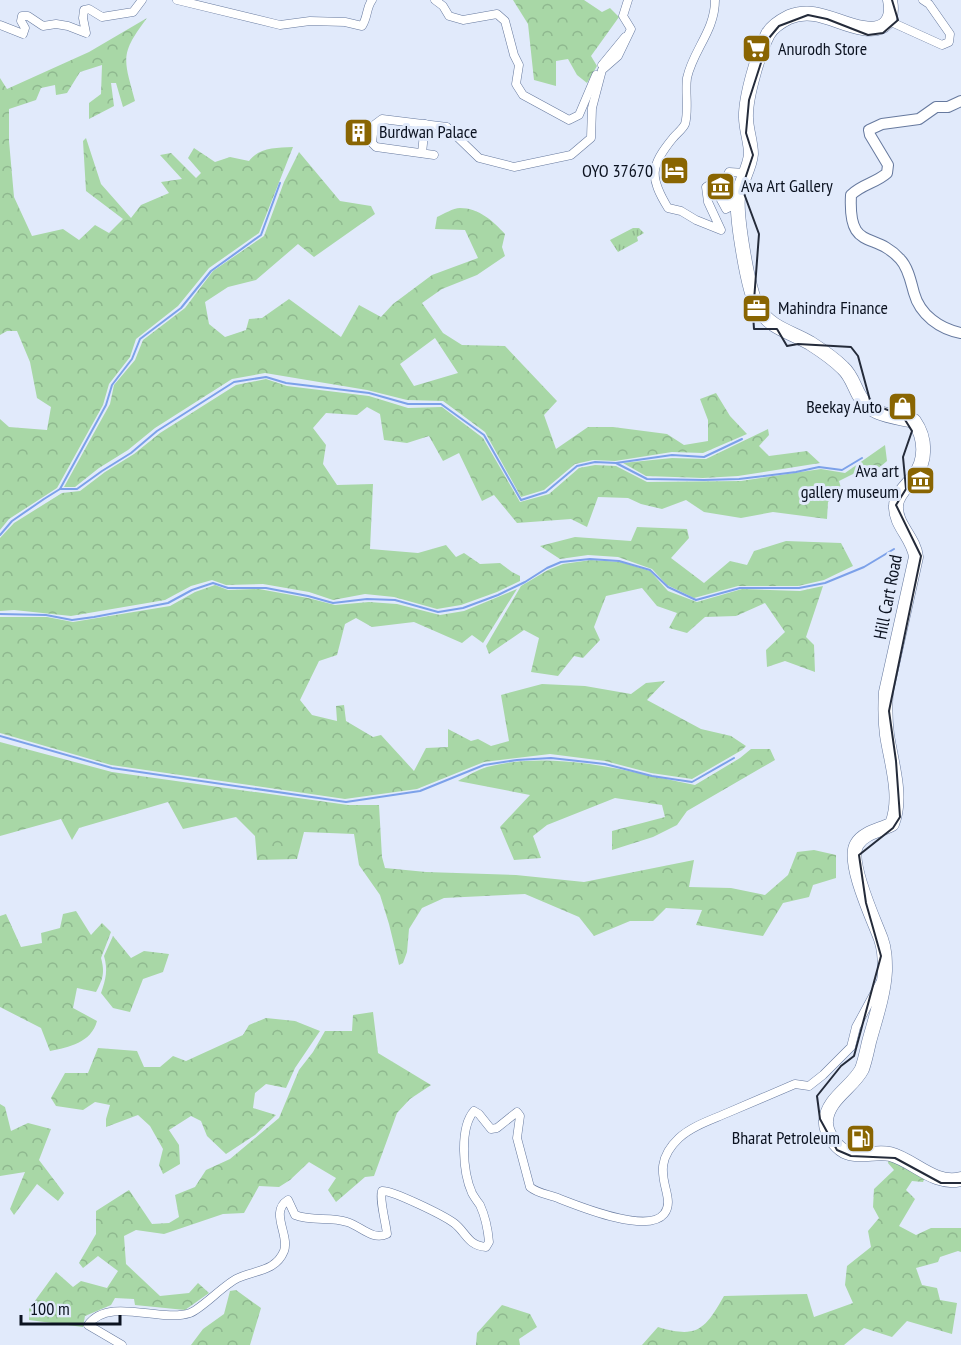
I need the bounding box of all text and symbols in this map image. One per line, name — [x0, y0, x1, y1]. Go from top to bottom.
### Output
supermarket icon: Anurodh Store — [741, 33, 773, 65]
place label: Anurodh Store — [778, 37, 867, 60]
building icon: Burdwan Palace — [342, 116, 374, 148]
place label: Burdwan Palace — [379, 120, 477, 143]
hotel icon: OYO 37670 — [658, 155, 690, 187]
place label: OYO 37670 — [582, 159, 653, 182]
museum icon: Ava Art Gallery — [704, 170, 736, 202]
place label: Ava Art Gallery — [741, 174, 833, 197]
office icon: Mahindra Finance — [741, 292, 773, 324]
place label: Mahindra Finance — [778, 296, 888, 319]
shop icon: Beekay Auto — [887, 391, 919, 423]
place label: Beekay Auto — [806, 395, 882, 418]
place label: Ava art gallery museum — [801, 459, 899, 503]
museum icon: Ava art gallery museum — [904, 465, 936, 497]
street label: Hill Cart Road — [868, 553, 907, 641]
fuel station icon: Bharat Petroleum — [845, 1122, 877, 1154]
place label: Bharat Petroleum — [732, 1126, 840, 1149]
scale bar — [21, 1288, 120, 1326]
text: 100 m — [30, 1297, 70, 1320]

